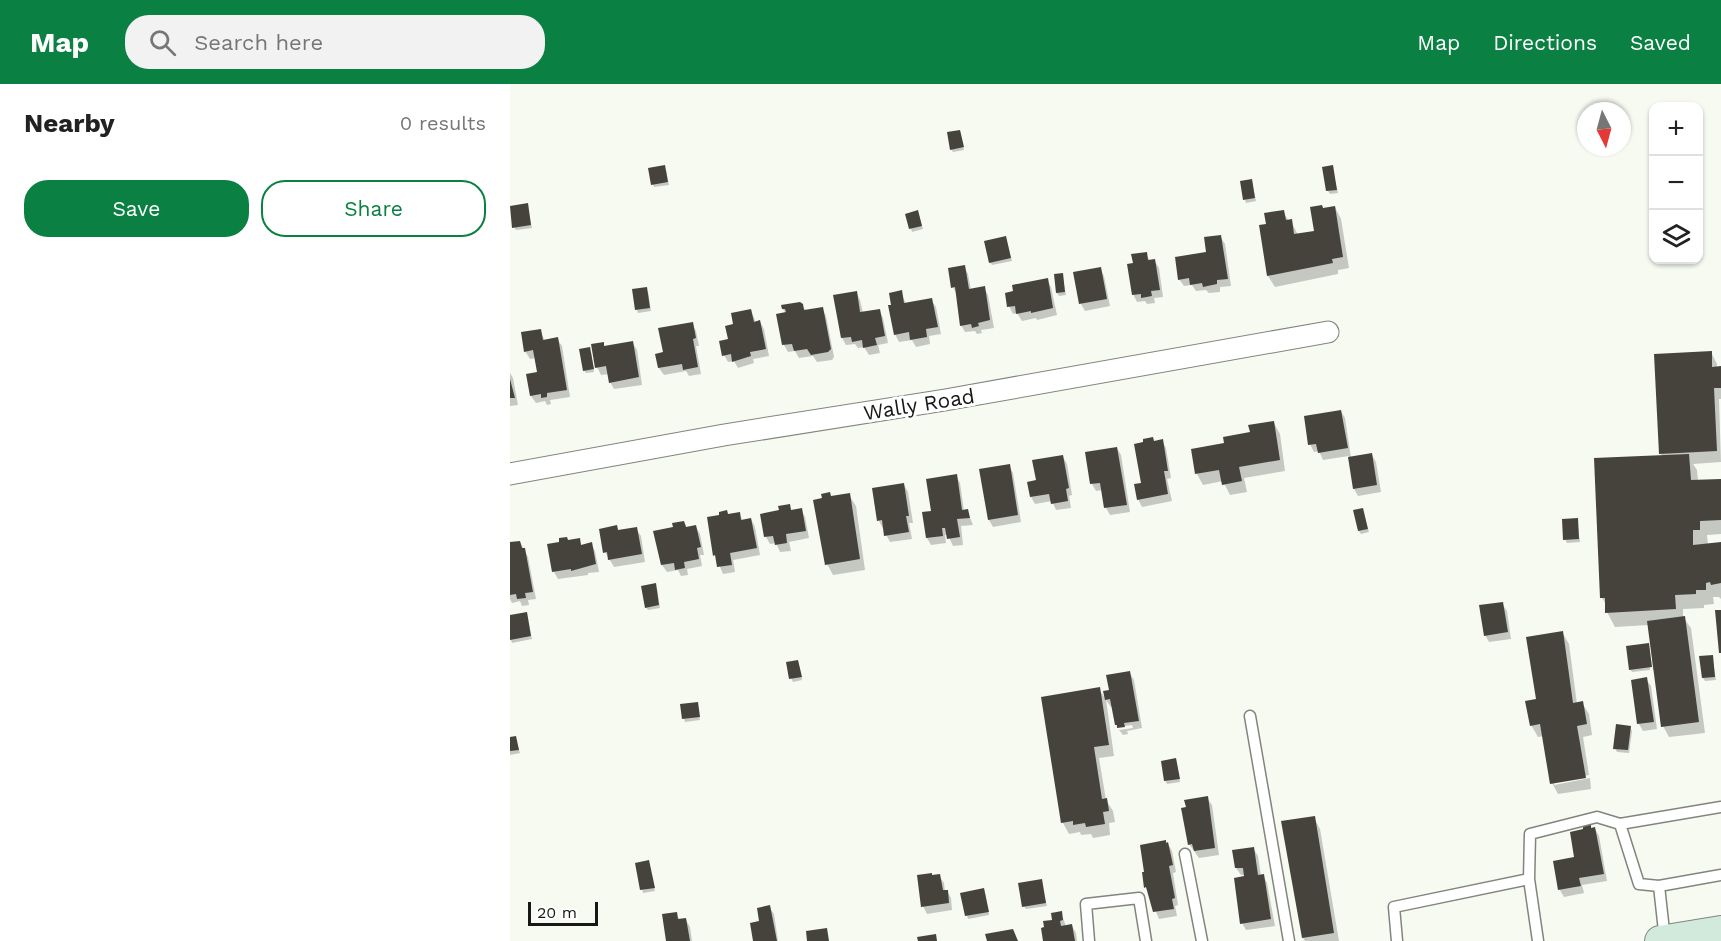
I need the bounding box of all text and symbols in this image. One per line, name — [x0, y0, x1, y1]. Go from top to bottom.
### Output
search box — [125, 15, 545, 69]
text: Map — [30, 26, 89, 59]
icon: search — [146, 26, 179, 59]
text: Search here — [194, 30, 323, 55]
text: Map — [1417, 30, 1460, 55]
text: Directions — [1493, 30, 1597, 55]
text: Saved — [1630, 30, 1691, 55]
north arrow — [1577, 102, 1631, 156]
map controls — [1649, 102, 1703, 264]
button: + — [1649, 102, 1703, 156]
text: Nearby — [24, 108, 115, 138]
text: 0 results — [400, 111, 486, 135]
button: − — [1649, 156, 1703, 210]
button: Save — [24, 180, 249, 237]
button: Share — [261, 180, 486, 237]
button: layers — [1649, 210, 1703, 264]
street label: Wally Road — [862, 383, 976, 425]
scale bar — [528, 899, 598, 926]
text: 20 m — [537, 903, 577, 922]

